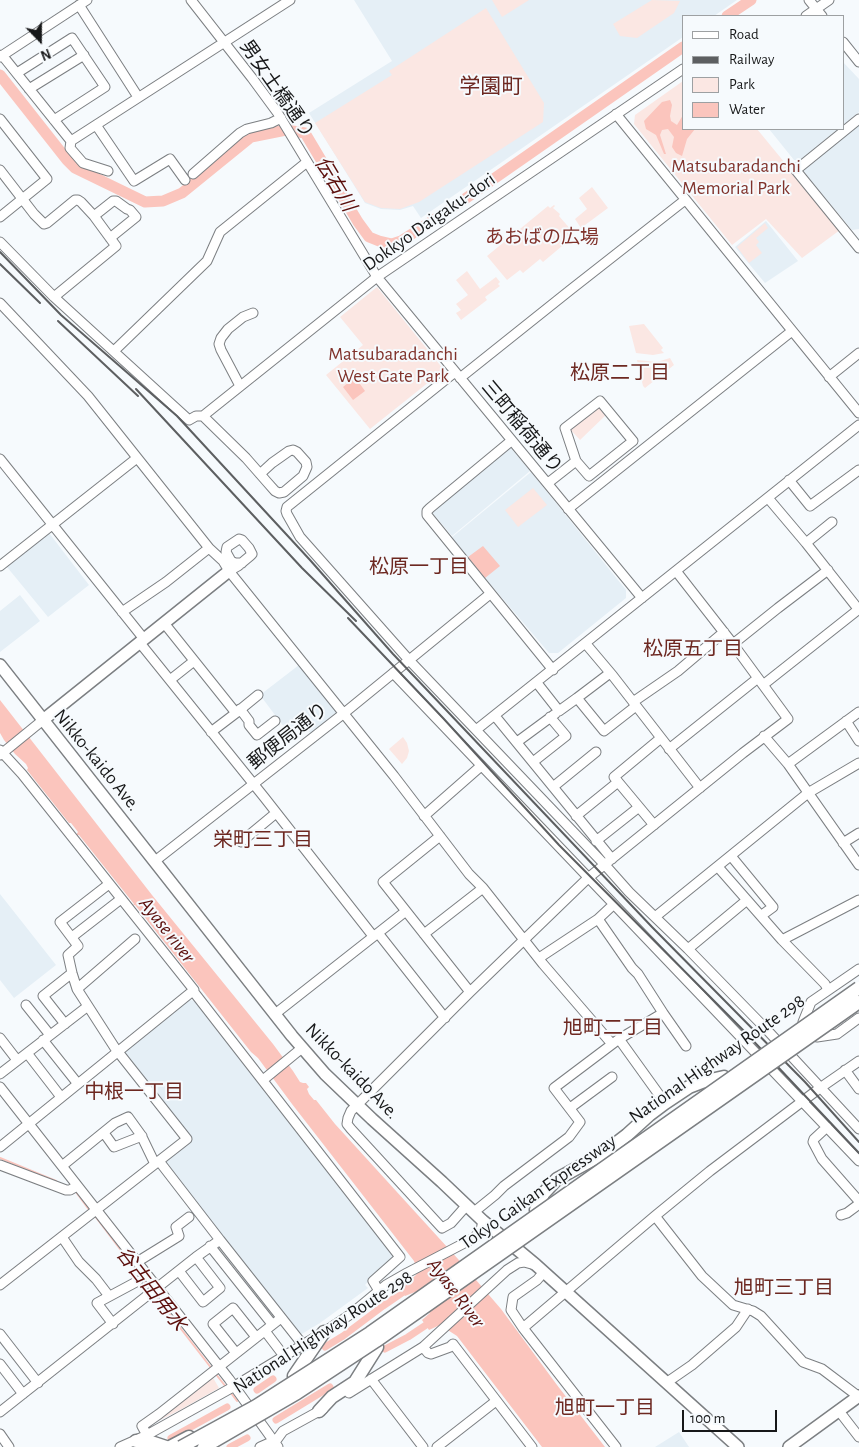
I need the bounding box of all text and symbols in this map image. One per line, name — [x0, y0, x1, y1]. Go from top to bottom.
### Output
north arrow — [15, 15, 65, 65]
legend — [682, 15, 844, 130]
text: Road — [729, 27, 759, 42]
street label: 男女土橋通り — [235, 36, 319, 142]
text: N — [38, 46, 53, 62]
text: Railway — [729, 52, 774, 67]
district label: 学園町 — [460, 74, 522, 100]
text: Park — [729, 77, 755, 92]
text: Water — [729, 102, 765, 117]
water label: 伝右川 — [309, 152, 361, 216]
park label: Matsubaradanchi Memorial Park — [671, 155, 801, 199]
street label: Dokkyo Daigaku-dori — [358, 168, 500, 276]
park label: あおばの広場 — [485, 226, 599, 248]
park label: Matsubaradanchi West Gate Park — [328, 343, 458, 387]
district label: 松原二丁目 — [570, 361, 670, 385]
street label: 三町稲荷通り — [477, 376, 567, 478]
district label: 松原一丁目 — [369, 555, 469, 579]
district label: 松原五丁目 — [643, 637, 743, 661]
street label: 郵便局通り — [244, 698, 332, 774]
street label: Nikko-kaido Ave. — [49, 704, 145, 816]
district label: 栄町三丁目 — [213, 828, 313, 852]
water label: Ayase river — [134, 892, 200, 968]
street label: National Highway Route 298 — [625, 990, 809, 1128]
district label: 旭町二丁目 — [563, 1016, 663, 1040]
street label: Nikko-kaido Ave. — [301, 1018, 403, 1124]
district label: 中根一丁目 — [84, 1080, 184, 1104]
street label: Tokyo Gaikan Expressway — [455, 1129, 621, 1255]
water label: 谷古田用水 — [111, 1242, 191, 1336]
water label: Ayase River — [422, 1253, 490, 1333]
street label: National Highway Route 298 — [229, 1265, 417, 1399]
district label: 旭町三丁目 — [734, 1276, 834, 1300]
district label: 旭町一丁目 — [555, 1396, 655, 1420]
scale bar — [684, 1400, 779, 1432]
text: 100 m — [690, 1411, 725, 1426]

